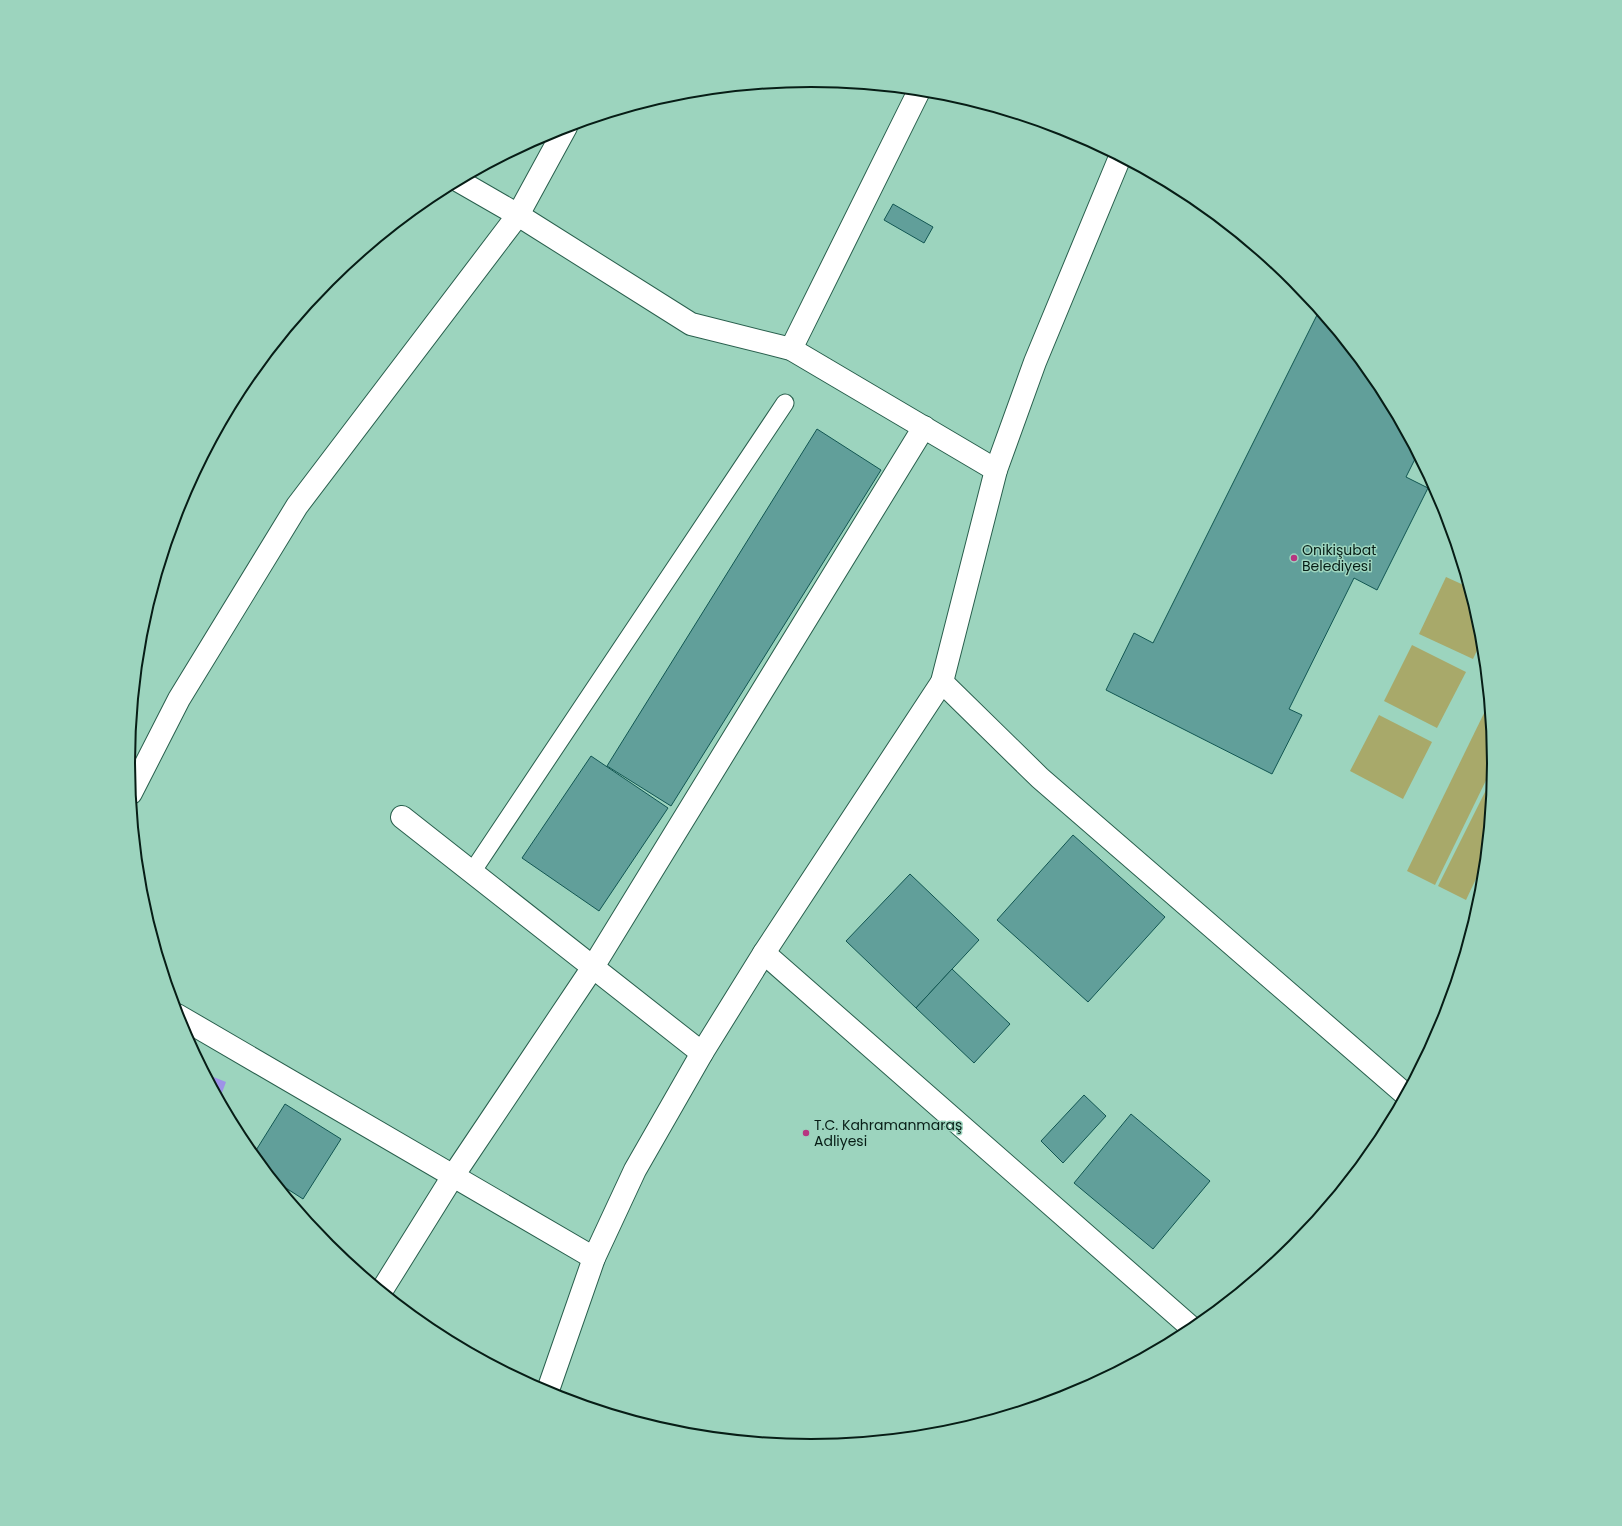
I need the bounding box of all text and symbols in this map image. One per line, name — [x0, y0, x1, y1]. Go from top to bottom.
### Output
place label: Onikişubat Belediyesi — [1302, 540, 1376, 576]
marker: Onikişubat Belediyesi — [1289, 553, 1299, 563]
place label: T.C. Kahramanmaraş Adliyesi — [814, 1115, 962, 1151]
marker: T.C. Kahramanmaraş Adliyesi — [801, 1128, 811, 1138]

